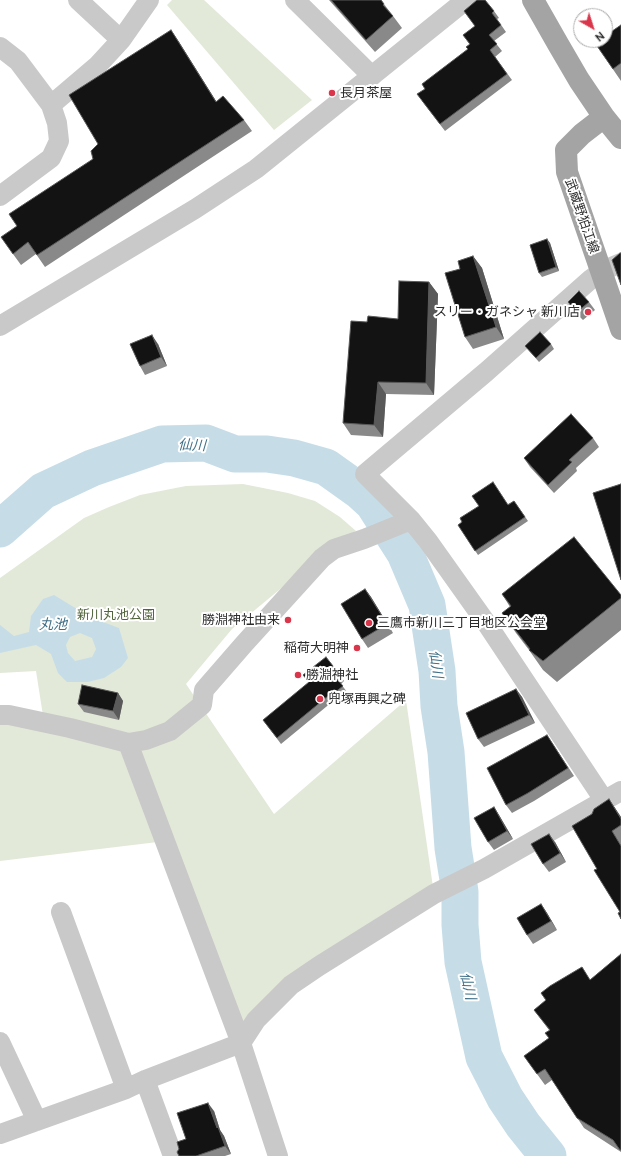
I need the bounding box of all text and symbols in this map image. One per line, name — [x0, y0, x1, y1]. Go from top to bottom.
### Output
north arrow — [573, 8, 613, 48]
text: N — [593, 29, 607, 44]
place label: 長月茶屋 — [340, 85, 392, 101]
marker: 長月茶屋 — [327, 88, 337, 98]
street label: 武蔵野狛江線 — [562, 177, 602, 255]
place label: スリー・ガネシャ 新川店 — [434, 304, 580, 320]
marker: スリー・ガネシャ 新川店 — [583, 307, 593, 317]
water label: 仙川 — [178, 436, 206, 454]
park label: 新川丸池公園 — [77, 607, 155, 623]
place label: 勝淵神社由来 — [202, 612, 280, 628]
marker: 勝淵神社由来 — [283, 615, 293, 625]
place label: 三鷹市新川三丁目地区公会堂 — [377, 615, 546, 631]
water label: 丸池 — [39, 616, 67, 632]
marker: 三鷹市新川三丁目地区公会堂 — [364, 618, 374, 628]
place label: 稲荷大明神 — [284, 640, 349, 656]
marker: 稲荷大明神 — [352, 643, 362, 653]
water label: 仙川 — [426, 649, 446, 679]
place label: 勝淵神社 — [306, 667, 358, 683]
marker: 勝淵神社 — [293, 670, 303, 680]
place label: 兜塚再興之碑 — [328, 691, 406, 707]
marker: 兜塚再興之碑 — [315, 694, 325, 704]
water label: 仙川 — [457, 970, 479, 1002]

